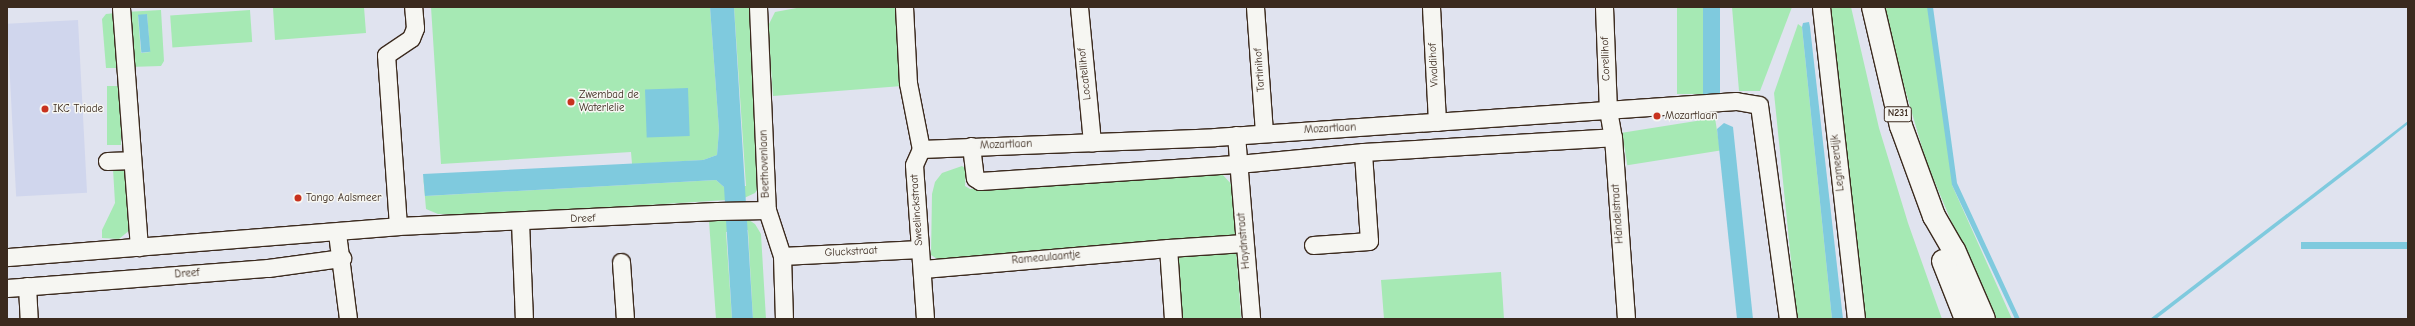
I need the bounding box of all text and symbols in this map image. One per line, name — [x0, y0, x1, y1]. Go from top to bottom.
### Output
street label: Corellihof — [1599, 37, 1613, 81]
street label: Vivaldihof — [1426, 43, 1442, 87]
street label: Locatellihof — [1076, 47, 1094, 101]
street label: Tartinihof — [1252, 48, 1268, 92]
place label: Zwembad de Waterlelie — [579, 89, 639, 115]
marker: Zwembad de Waterlelie — [566, 97, 576, 107]
place label: IKC Triade — [53, 102, 103, 116]
marker: IKC Triade — [40, 104, 50, 114]
road number: N231 — [1883, 106, 1913, 122]
place label: Mozartlaan — [1665, 109, 1717, 123]
marker: Mozartlaan — [1652, 111, 1662, 121]
street label: Mozartlaan — [1304, 121, 1356, 137]
street label: Beethovenlaan — [757, 130, 773, 198]
street label: Legmeerdijk — [1828, 134, 1848, 192]
street label: Mozartlaan — [980, 137, 1032, 153]
street label: Sweelinckstraat — [908, 174, 926, 246]
street label: Händelstraat — [1609, 184, 1627, 244]
place label: Tango Aalsmeer — [306, 191, 381, 205]
marker: Tango Aalsmeer — [293, 193, 303, 203]
street label: Dreef — [570, 212, 596, 226]
street label: Haydnstraat — [1235, 212, 1253, 270]
street label: Gluckstraat — [824, 244, 878, 260]
street label: Rameaulaantje — [1011, 248, 1081, 268]
street label: Dreef — [174, 267, 200, 281]

